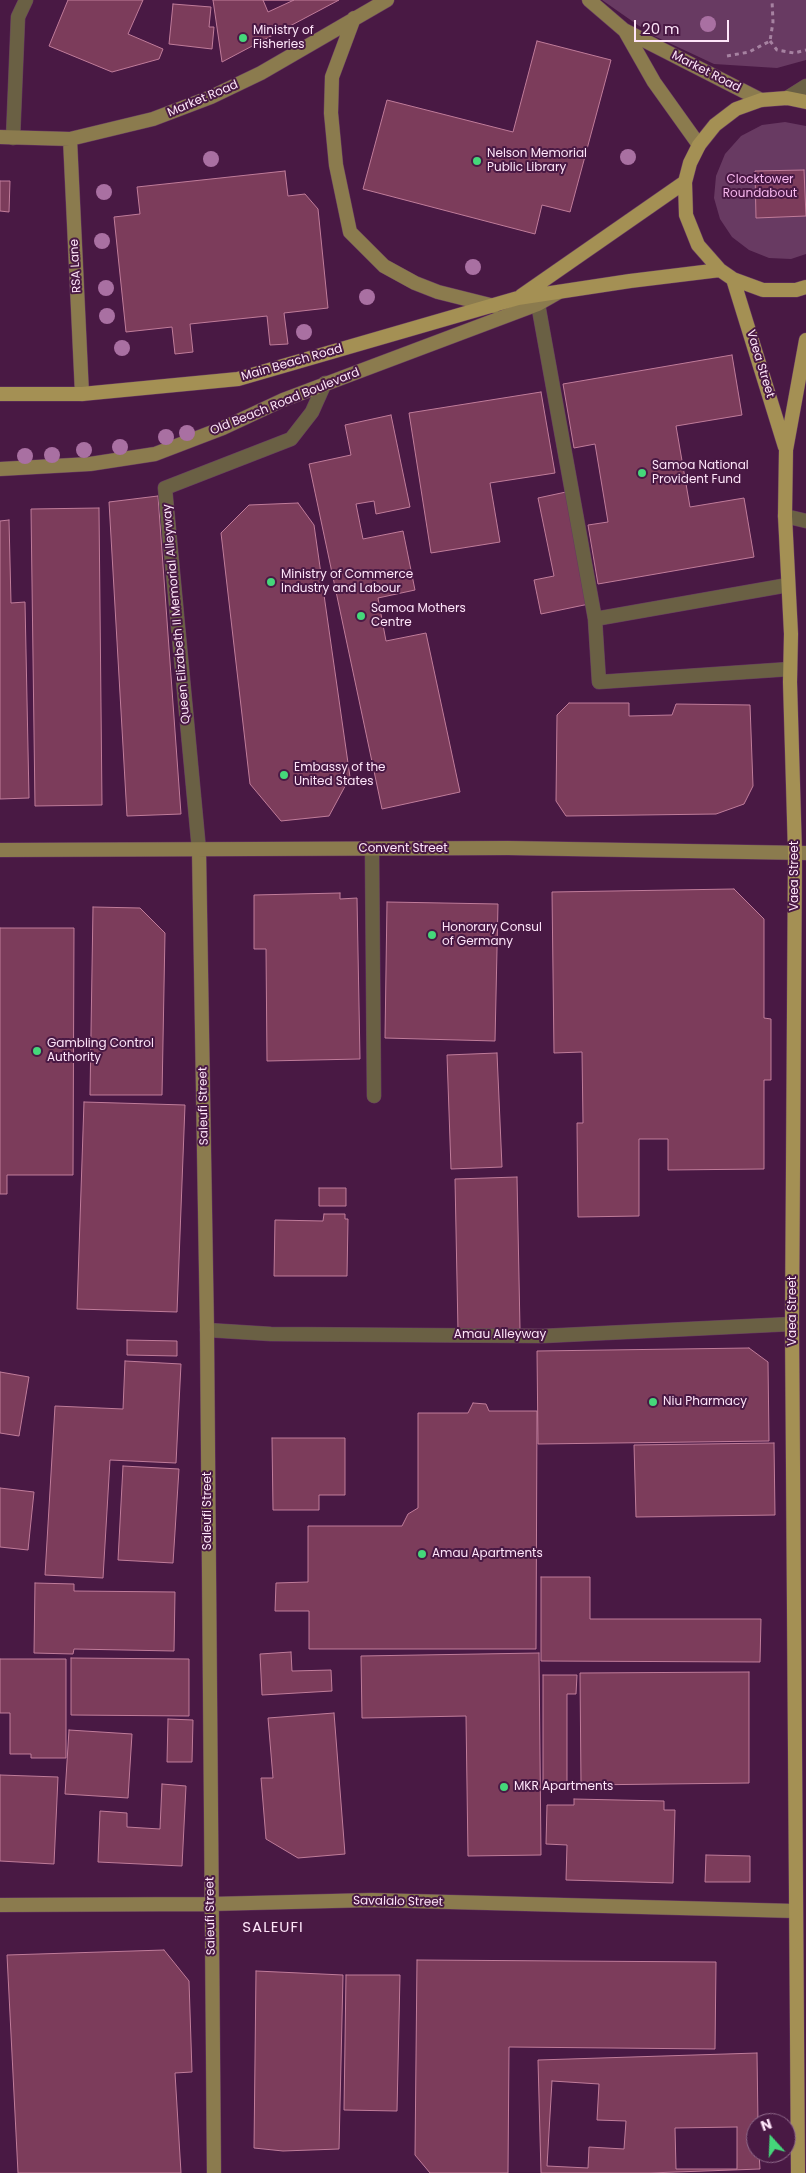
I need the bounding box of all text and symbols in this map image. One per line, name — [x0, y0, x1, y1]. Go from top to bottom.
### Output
scale bar — [636, 10, 731, 42]
text: 20 m — [642, 18, 680, 39]
place label: Ministry of Fisheries — [253, 24, 314, 52]
marker: Ministry of Fisheries — [237, 32, 249, 44]
street label: Market Road — [669, 48, 743, 96]
street label: Market Road — [166, 78, 240, 120]
place label: Nelson Memorial Public Library — [487, 147, 587, 175]
marker: Nelson Memorial Public Library — [471, 155, 483, 167]
park label: Clocktower Roundabout — [723, 173, 797, 201]
street label: RSA Lane — [67, 239, 85, 293]
street label: Vaea Street — [743, 328, 777, 400]
street label: Main Beach Road — [240, 342, 344, 384]
street label: Old Beach Road Boulevard — [208, 365, 362, 439]
place label: Samoa National Provident Fund — [652, 459, 749, 487]
marker: Samoa National Provident Fund — [636, 467, 648, 479]
street label: Queen Elizabeth II Memorial Alleyway — [160, 503, 194, 725]
place label: Ministry of Commerce Industry and Labour — [281, 568, 413, 596]
marker: Ministry of Commerce Industry and Labour — [265, 576, 277, 588]
place label: Samoa Mothers Centre — [371, 602, 466, 630]
marker: Samoa Mothers Centre — [355, 610, 367, 622]
place label: Embassy of the United States — [294, 761, 386, 789]
marker: Embassy of the United States — [278, 769, 290, 781]
street label: Vaea Street — [788, 841, 802, 911]
street label: Convent Street — [358, 842, 448, 856]
place label: Honorary Consul of Germany — [442, 921, 542, 949]
marker: Honorary Consul of Germany — [426, 929, 438, 941]
place label: Gambling Control Authority — [47, 1037, 154, 1065]
marker: Gambling Control Authority — [31, 1045, 43, 1057]
street label: Saleufi Street — [196, 1067, 212, 1145]
street label: Vaea Street — [786, 1276, 800, 1346]
street label: Amau Alleyway — [454, 1328, 546, 1342]
place label: Niu Pharmacy — [663, 1395, 747, 1409]
marker: Niu Pharmacy — [647, 1396, 659, 1408]
street label: Saleufi Street — [201, 1472, 215, 1550]
place label: Amau Apartments — [432, 1547, 543, 1561]
marker: Amau Apartments — [416, 1548, 428, 1560]
place label: MKR Apartments — [514, 1780, 613, 1794]
marker: MKR Apartments — [498, 1781, 510, 1793]
street label: Saleufi Street — [203, 1877, 219, 1955]
street label: Savalalo Street — [353, 1894, 443, 1910]
district label: SALEUFI — [241, 1919, 305, 1937]
north arrow — [746, 2113, 796, 2163]
text: N — [758, 2114, 775, 2136]

